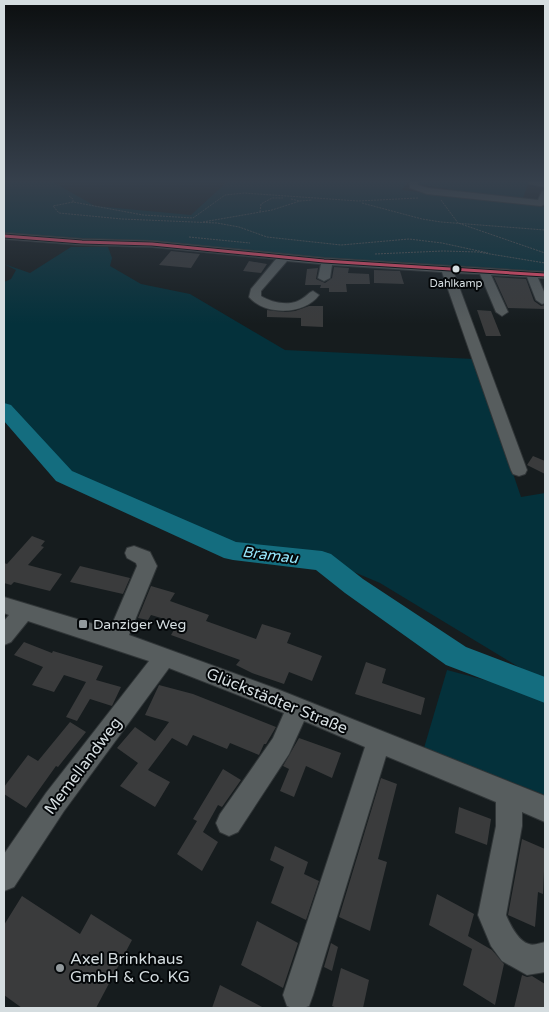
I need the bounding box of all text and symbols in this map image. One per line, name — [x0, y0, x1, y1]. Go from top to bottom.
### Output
marker: Dahlkamp — [451, 264, 461, 274]
place label: Dahlkamp — [430, 277, 482, 290]
water label: Bramau — [241, 543, 300, 567]
place label: Danziger Weg — [93, 616, 186, 633]
marker: Danziger Weg — [77, 618, 89, 630]
street label: Glückstädter Straße — [203, 664, 351, 738]
street label: Memellandweg — [40, 713, 126, 819]
place label: Axel Brinkhaus GmbH & Co. KG — [70, 949, 190, 987]
marker: Axel Brinkhaus GmbH & Co. KG — [54, 962, 66, 974]

